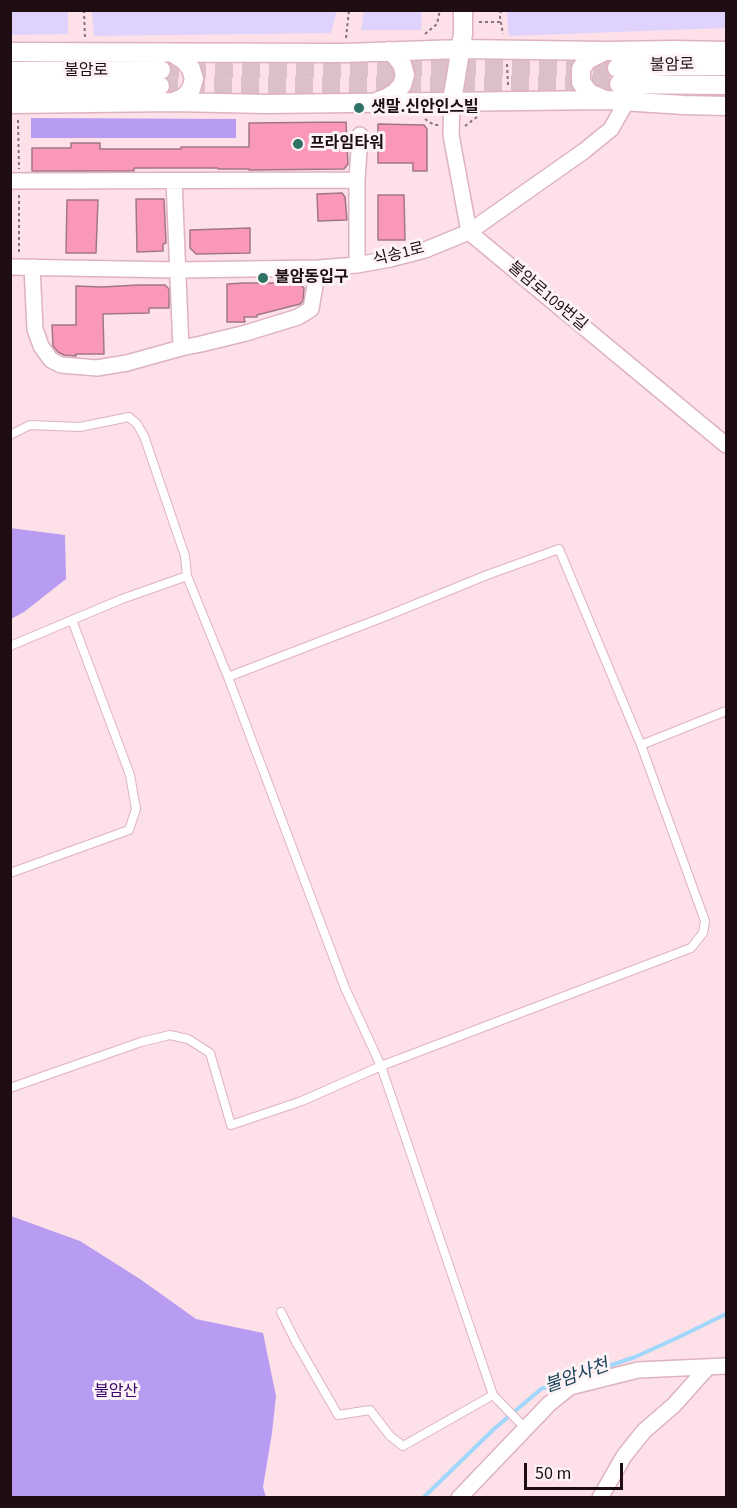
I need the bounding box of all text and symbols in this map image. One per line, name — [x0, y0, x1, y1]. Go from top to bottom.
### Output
street label: 불암로 — [650, 56, 694, 76]
street label: 불암로 — [64, 61, 108, 81]
place label: 샛말.신안인스빌 — [371, 98, 479, 118]
marker: 샛말.신안인스빌 — [352, 101, 366, 115]
place label: 프라임타워 — [310, 134, 384, 154]
marker: 프라임타워 — [291, 137, 305, 151]
street label: 식송1로 — [371, 239, 427, 271]
street label: 불암로109번길 — [504, 258, 590, 336]
place label: 불암동입구 — [275, 268, 349, 288]
marker: 불암동입구 — [256, 271, 270, 285]
water label: 불암사천 — [542, 1356, 612, 1398]
park label: 불암산 — [94, 1382, 138, 1402]
scale bar — [527, 1451, 626, 1489]
text: 50 m — [535, 1461, 571, 1486]

